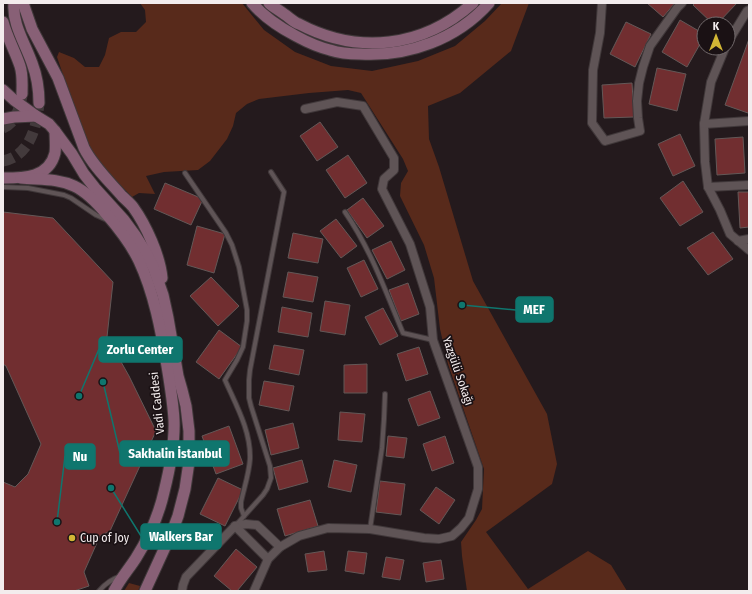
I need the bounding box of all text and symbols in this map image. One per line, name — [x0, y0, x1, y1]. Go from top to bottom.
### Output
north arrow — [696, 16, 736, 56]
text: K — [713, 20, 720, 33]
callout: MEF — [516, 297, 553, 322]
text: MEF — [523, 302, 545, 317]
street label: Yazgülü Sokağı — [440, 335, 476, 407]
callout: Zorlu Center — [99, 337, 182, 362]
text: Zorlu Center — [107, 342, 173, 357]
street label: Vadi Caddesi — [147, 371, 167, 435]
callout: Sakhalin İstanbul — [120, 441, 229, 466]
callout: Nu — [65, 444, 95, 469]
text: Sakhalin İstanbul — [128, 446, 222, 461]
text: Nu — [73, 449, 88, 464]
callout: Walkers Bar — [141, 524, 221, 549]
text: Walkers Bar — [149, 529, 213, 544]
place label: Cup of Joy — [80, 531, 130, 545]
marker: Cup of Joy — [67, 533, 77, 543]

